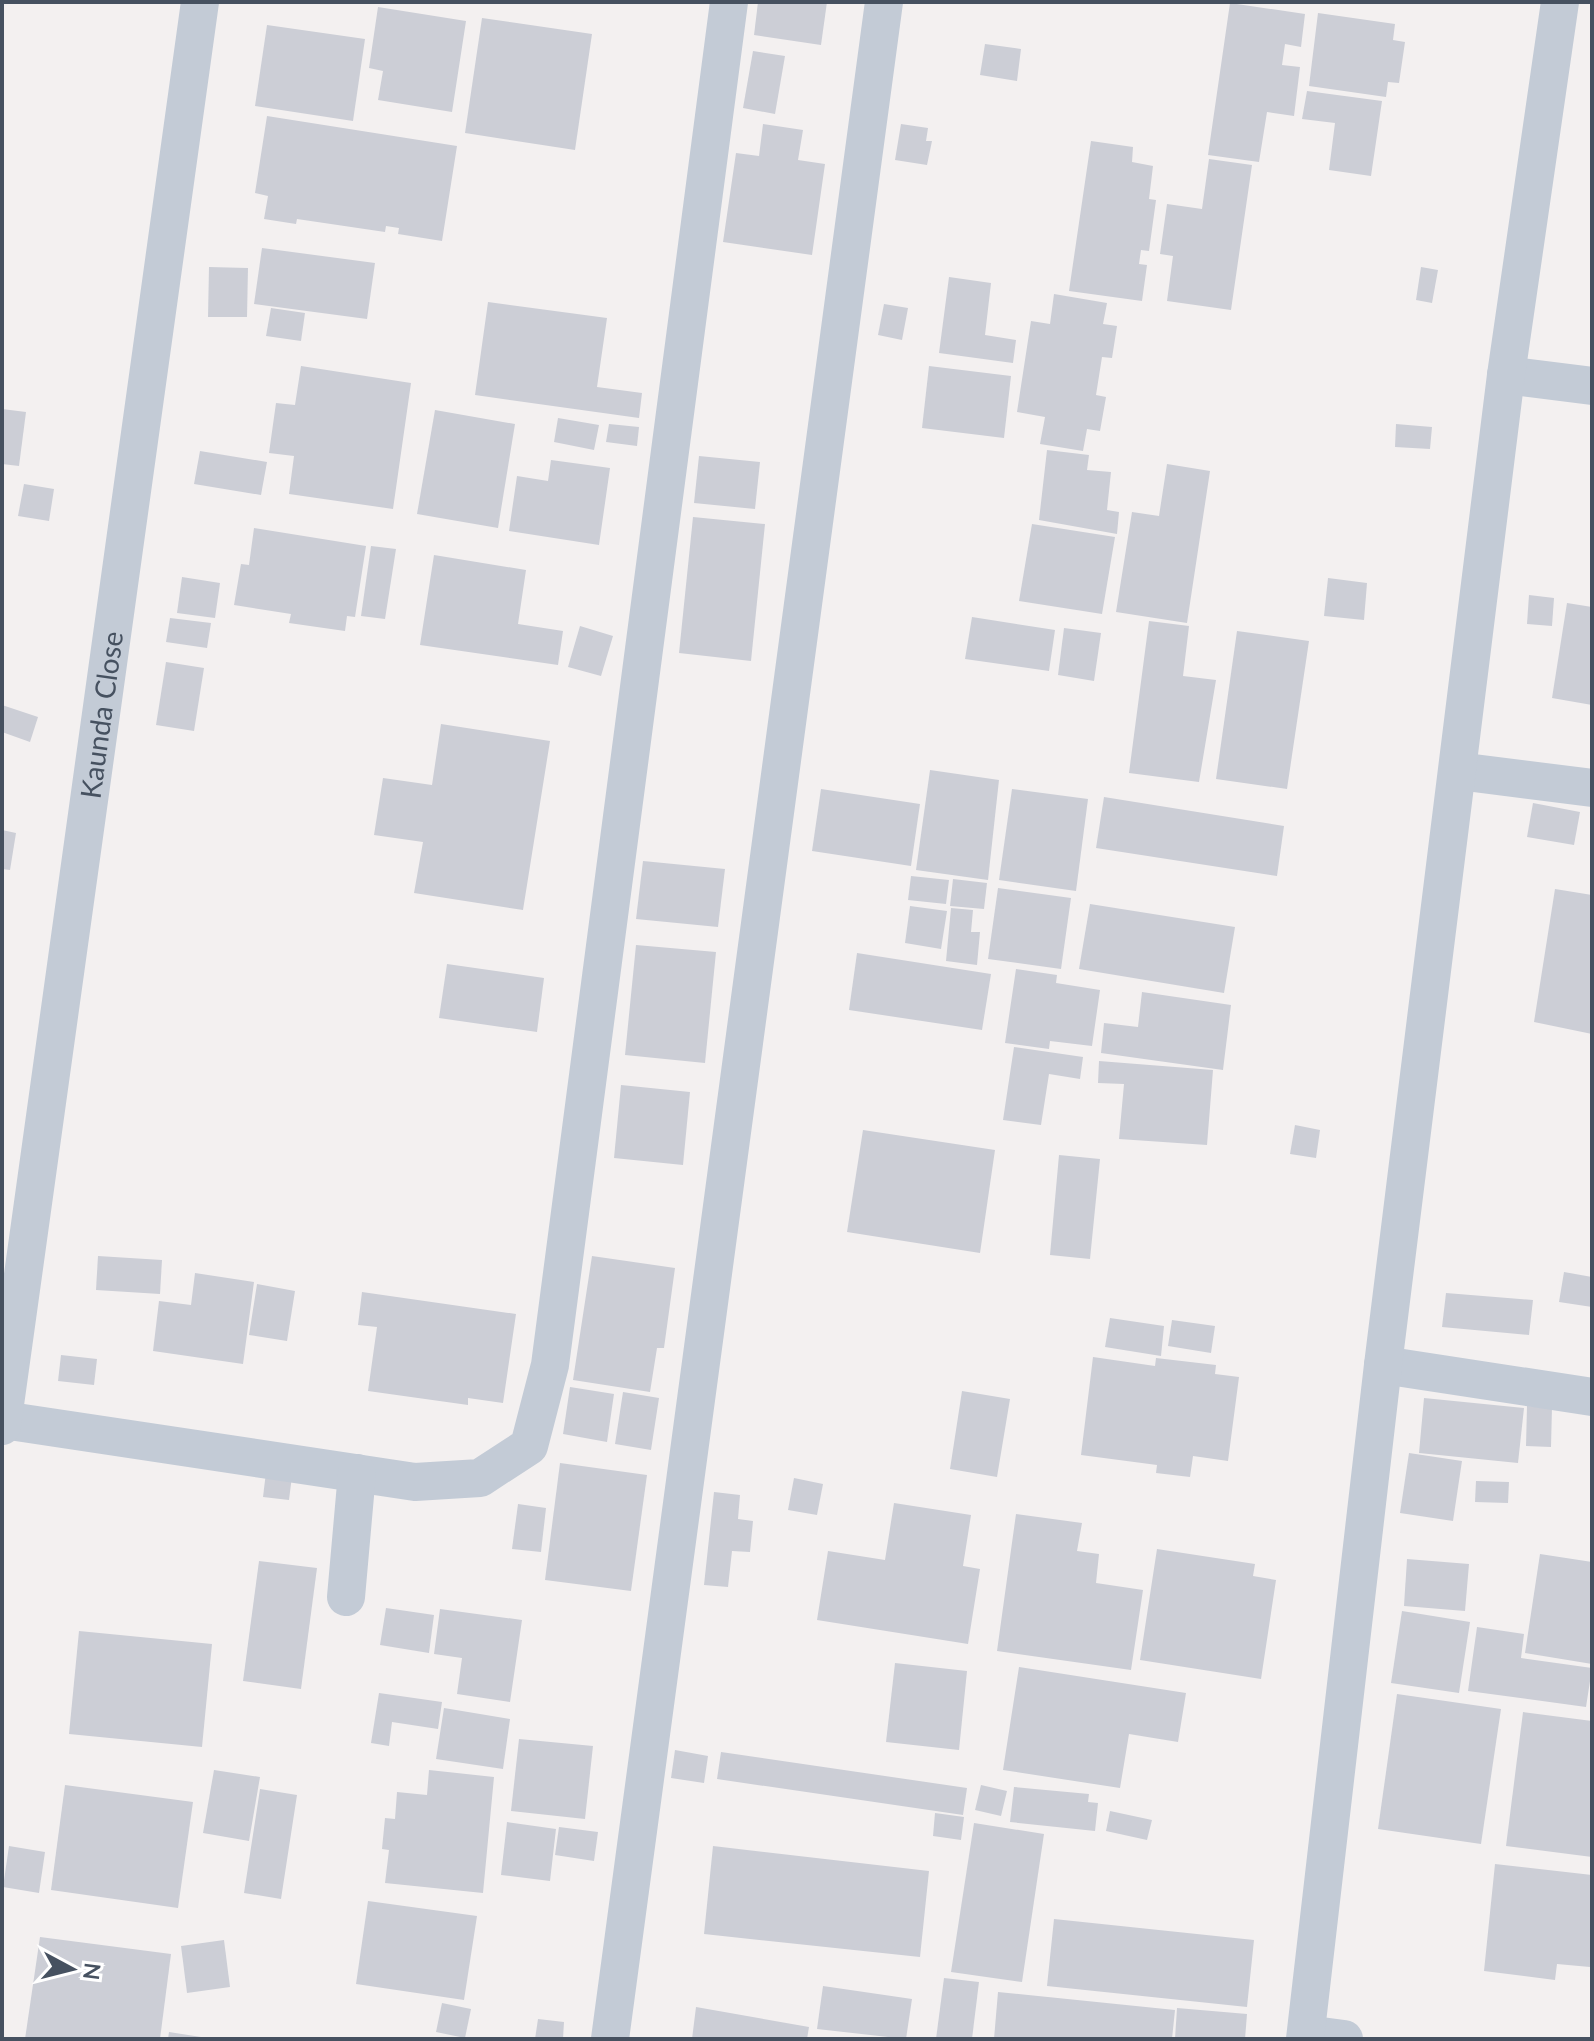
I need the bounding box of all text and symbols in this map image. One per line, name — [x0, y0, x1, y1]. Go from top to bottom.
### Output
street label: Kaunda Close — [72, 629, 129, 801]
north arrow — [32, 1929, 112, 2009]
text: N — [78, 1961, 107, 1982]

